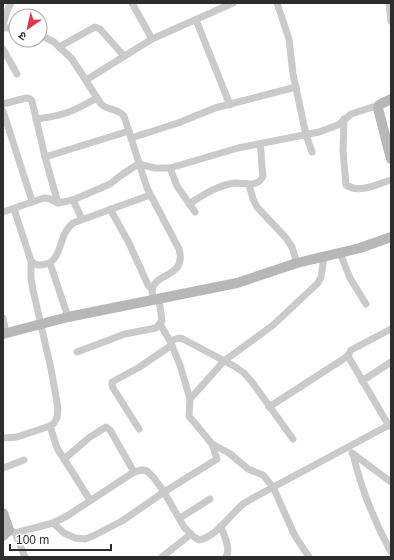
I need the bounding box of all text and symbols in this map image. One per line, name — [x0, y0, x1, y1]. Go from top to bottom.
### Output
north arrow — [8, 8, 48, 48]
text: उ — [16, 29, 28, 43]
scale bar — [10, 526, 111, 552]
text: 100 m — [16, 533, 49, 547]

